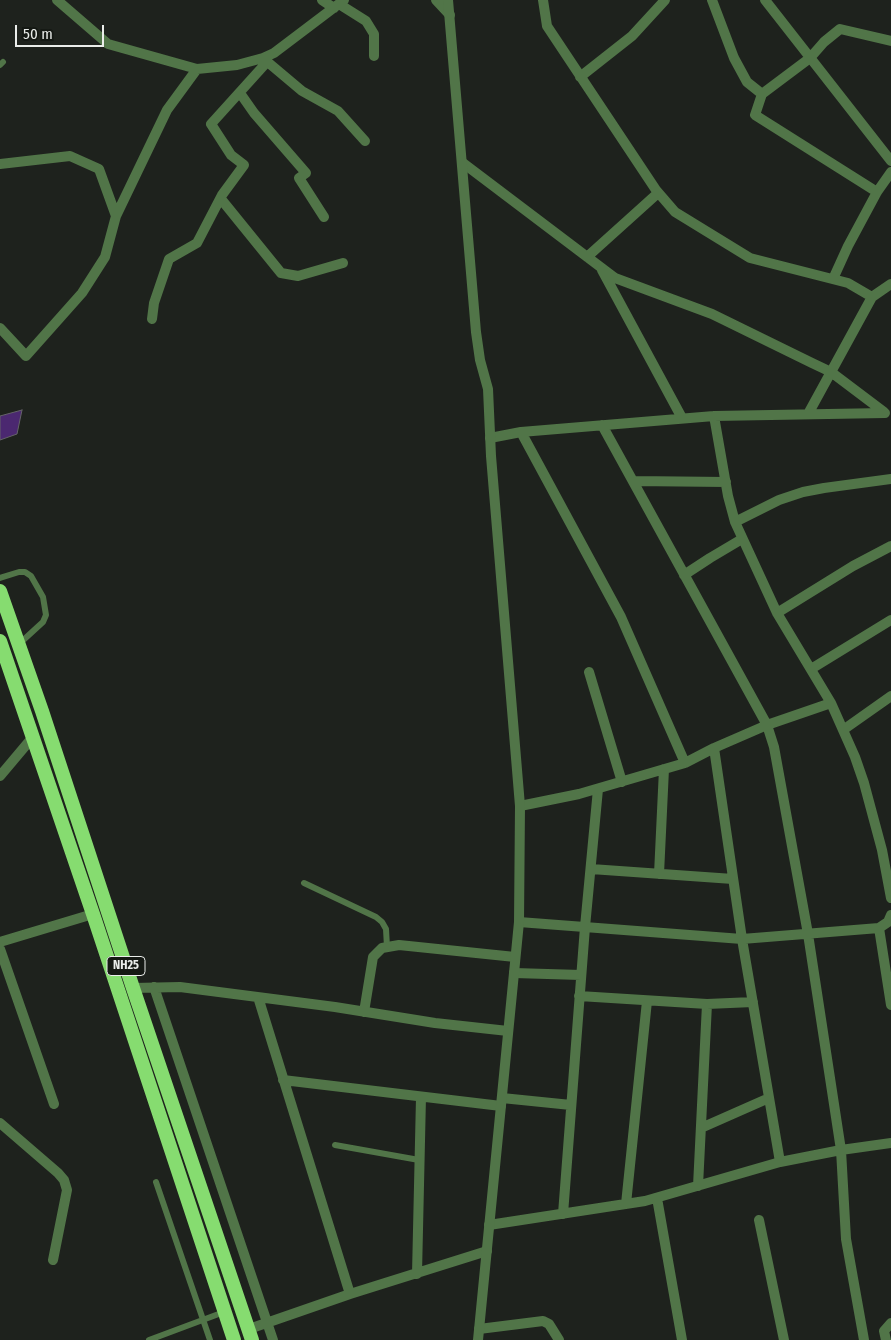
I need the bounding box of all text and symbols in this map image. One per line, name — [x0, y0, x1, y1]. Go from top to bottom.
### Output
scale bar — [18, 15, 106, 47]
text: 50 m — [23, 25, 53, 43]
road number: NH25 — [107, 956, 145, 976]

